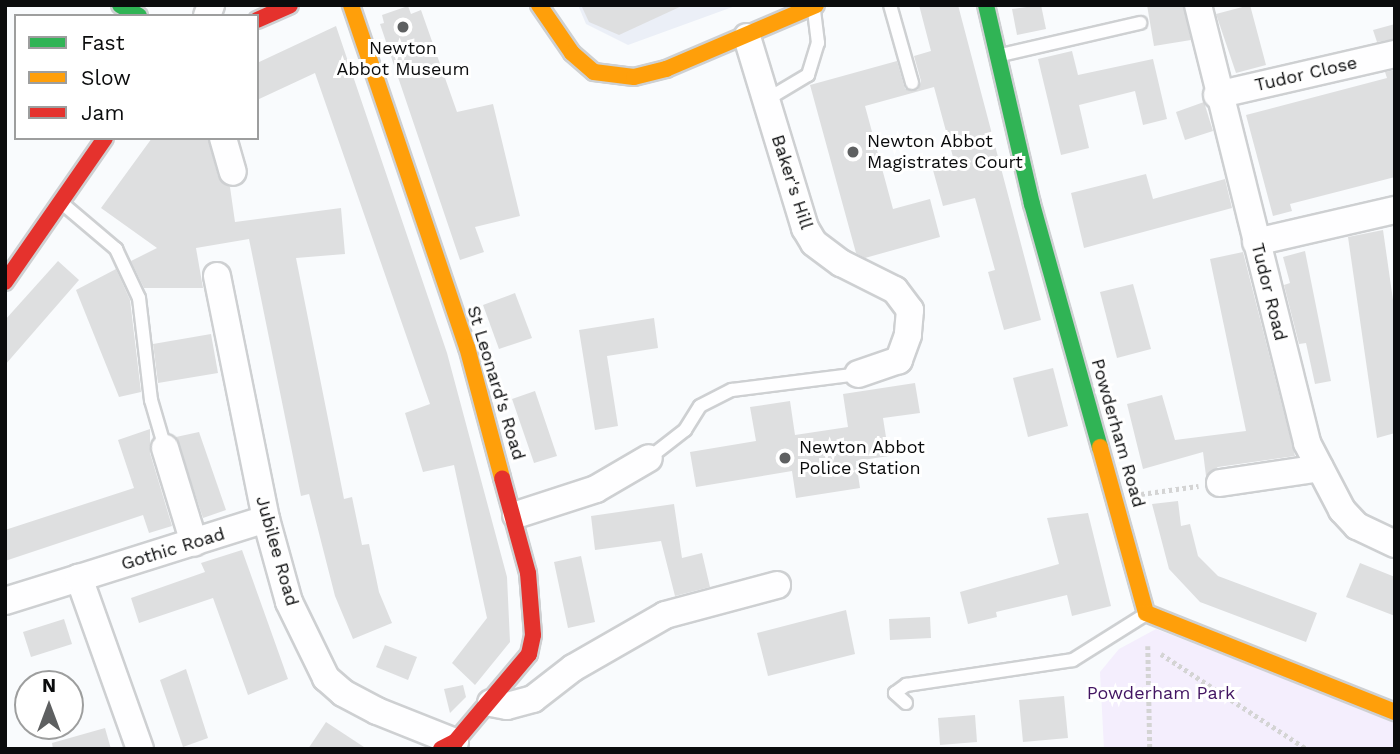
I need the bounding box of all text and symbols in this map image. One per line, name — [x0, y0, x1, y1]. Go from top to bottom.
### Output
legend — [14, 14, 259, 140]
marker: Newton Abbot Museum — [395, 19, 411, 35]
text: Fast — [81, 30, 125, 55]
place label: Newton Abbot Museum — [336, 38, 470, 80]
street label: Tudor Close — [1252, 52, 1360, 96]
text: Slow — [81, 65, 131, 90]
text: Jam — [81, 100, 124, 125]
place label: Newton Abbot Magistrates Court — [867, 131, 1023, 174]
street label: Baker's Hill — [767, 132, 817, 232]
marker: Newton Abbot Magistrates Court — [845, 144, 861, 160]
street label: Tudor Road — [1246, 241, 1292, 343]
street label: St Leonard's Road — [462, 303, 530, 463]
street label: Powderham Road — [1086, 356, 1150, 510]
place label: Newton Abbot Police Station — [799, 437, 926, 480]
marker: Newton Abbot Police Station — [777, 450, 793, 466]
street label: Jubilee Road — [251, 493, 303, 609]
street label: Gothic Road — [119, 523, 227, 575]
north arrow — [14, 670, 84, 740]
text: N — [42, 674, 56, 697]
park label: Powderham Park — [1087, 682, 1235, 704]

